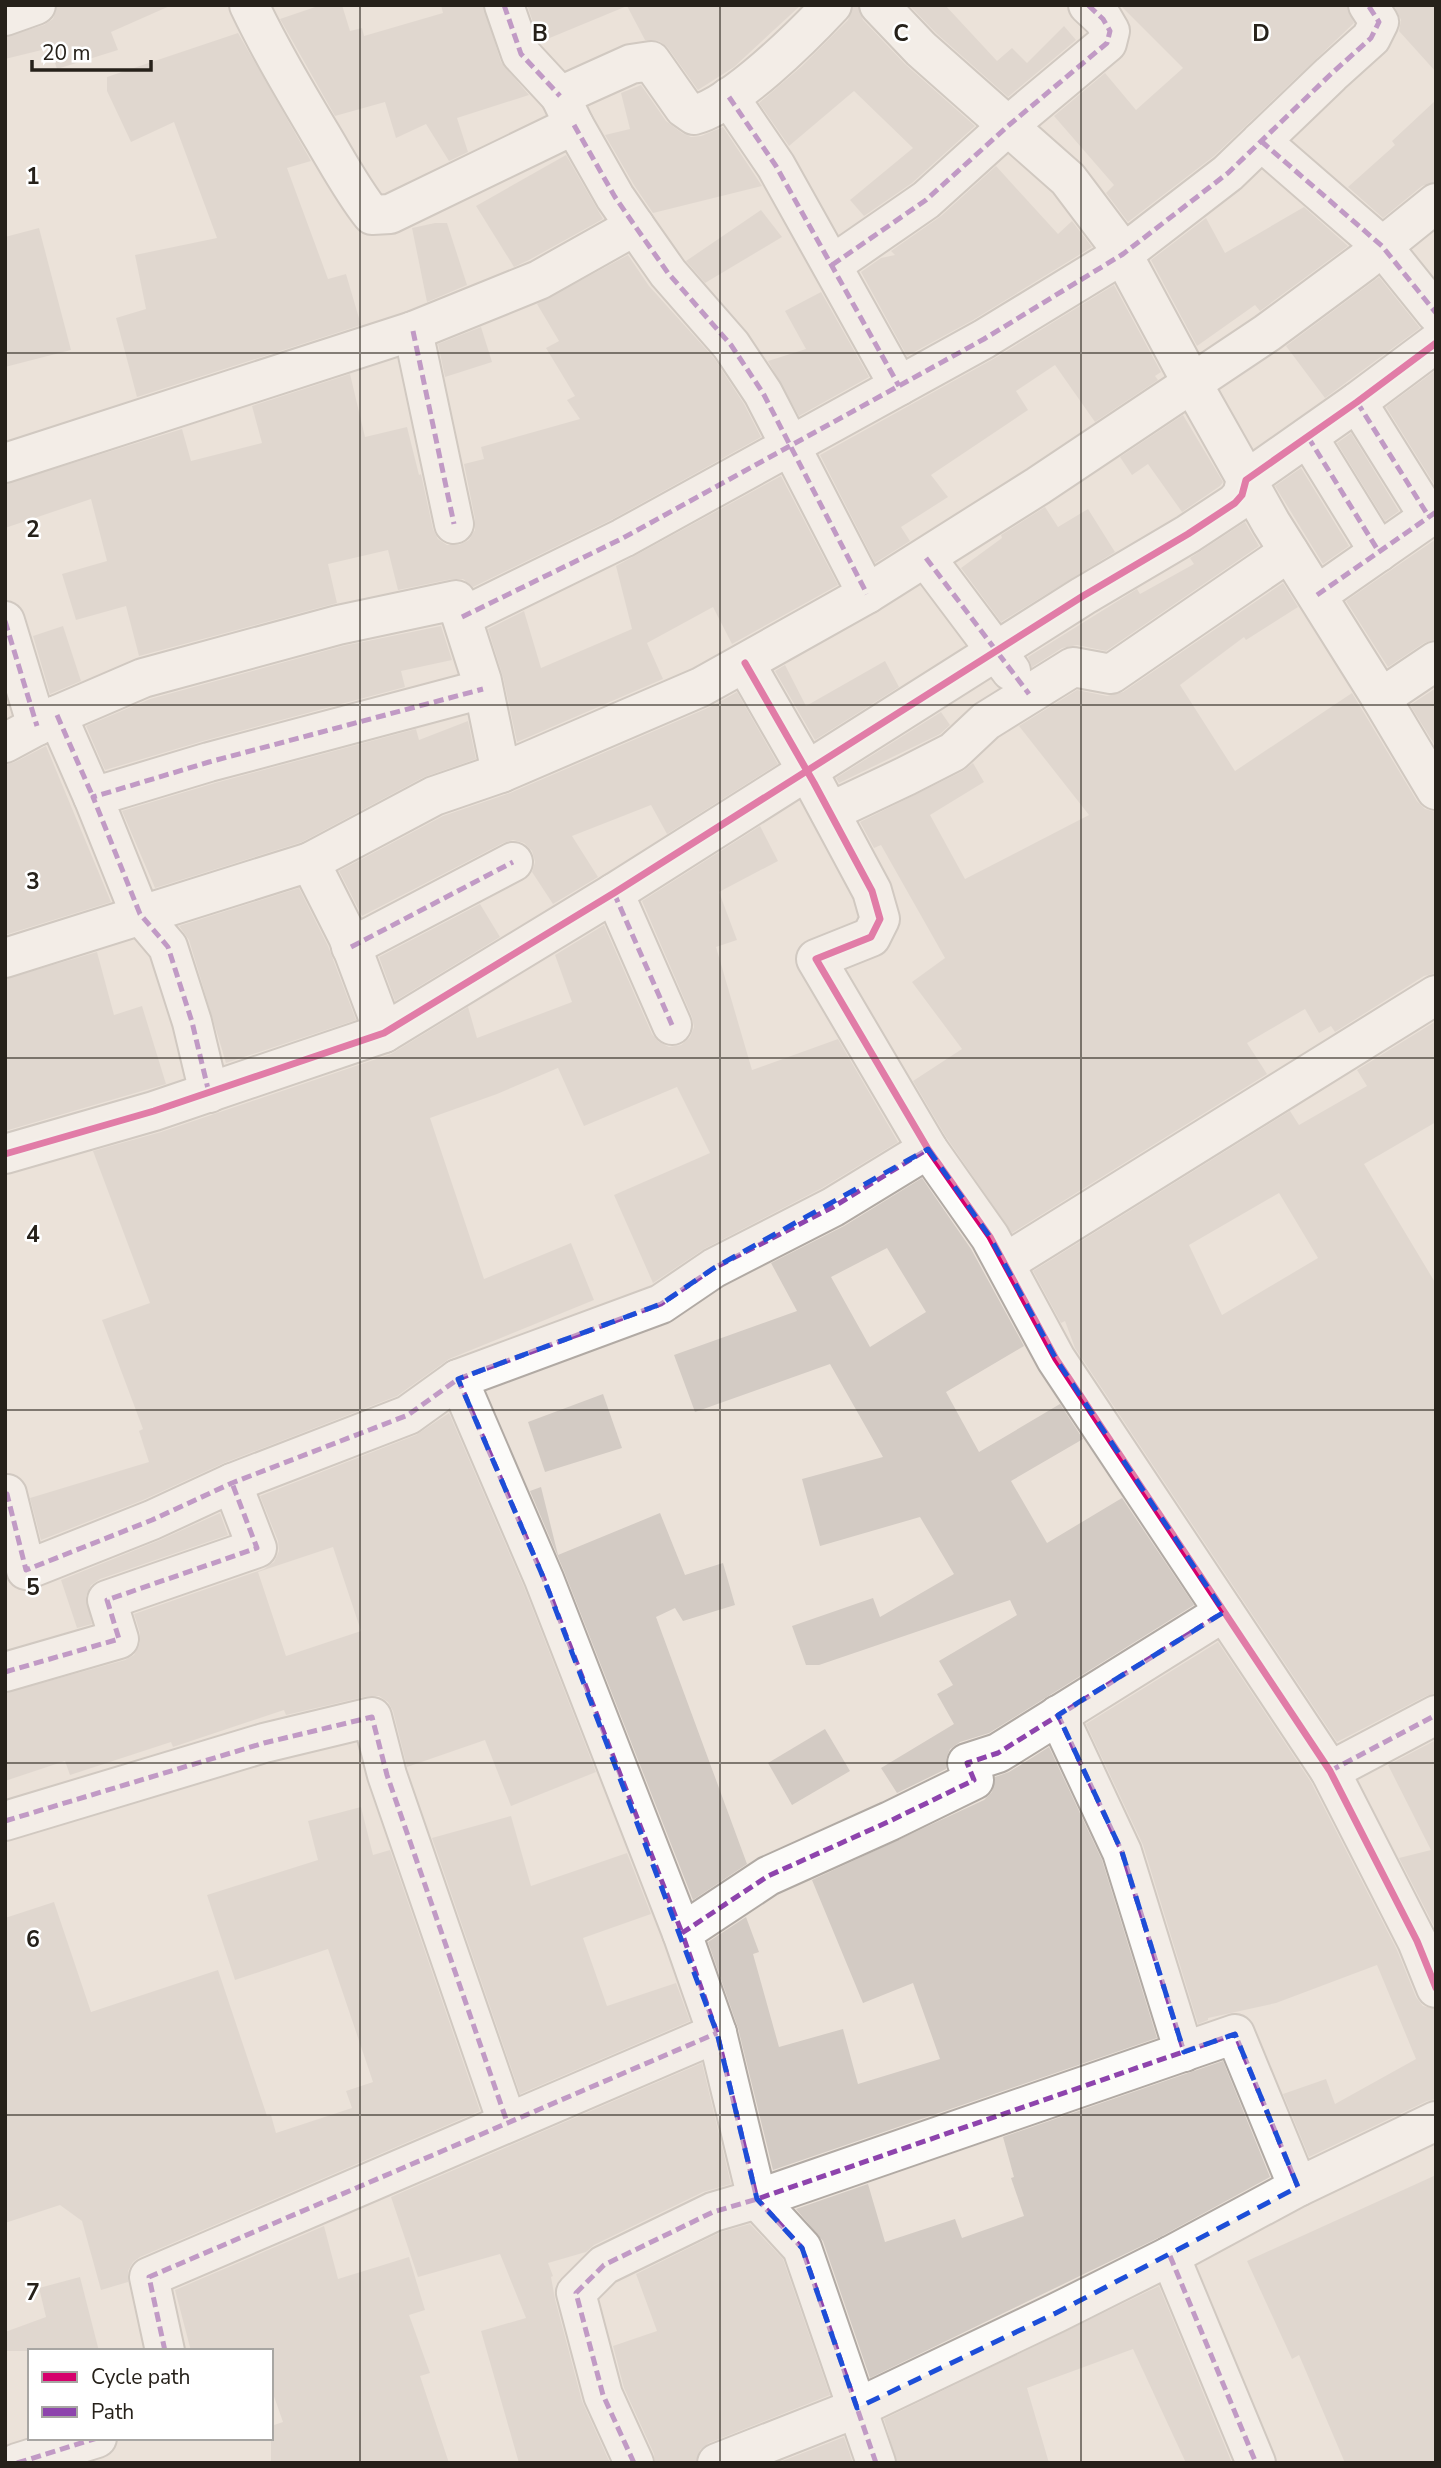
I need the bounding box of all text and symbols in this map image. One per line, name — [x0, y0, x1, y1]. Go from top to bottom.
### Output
text: B — [532, 18, 548, 49]
text: C — [893, 18, 909, 49]
text: D — [1252, 18, 1270, 49]
scale bar — [32, 28, 150, 72]
text: 20 m — [42, 39, 91, 67]
text: 1 — [26, 161, 40, 192]
text: 2 — [26, 514, 40, 545]
text: 3 — [26, 866, 40, 897]
text: 4 — [26, 1219, 40, 1250]
text: 5 — [26, 1572, 40, 1603]
text: 6 — [26, 1924, 40, 1955]
text: 7 — [26, 2277, 40, 2308]
legend — [28, 2349, 273, 2440]
text: Cycle path — [91, 2363, 190, 2391]
text: Path — [91, 2398, 134, 2426]

